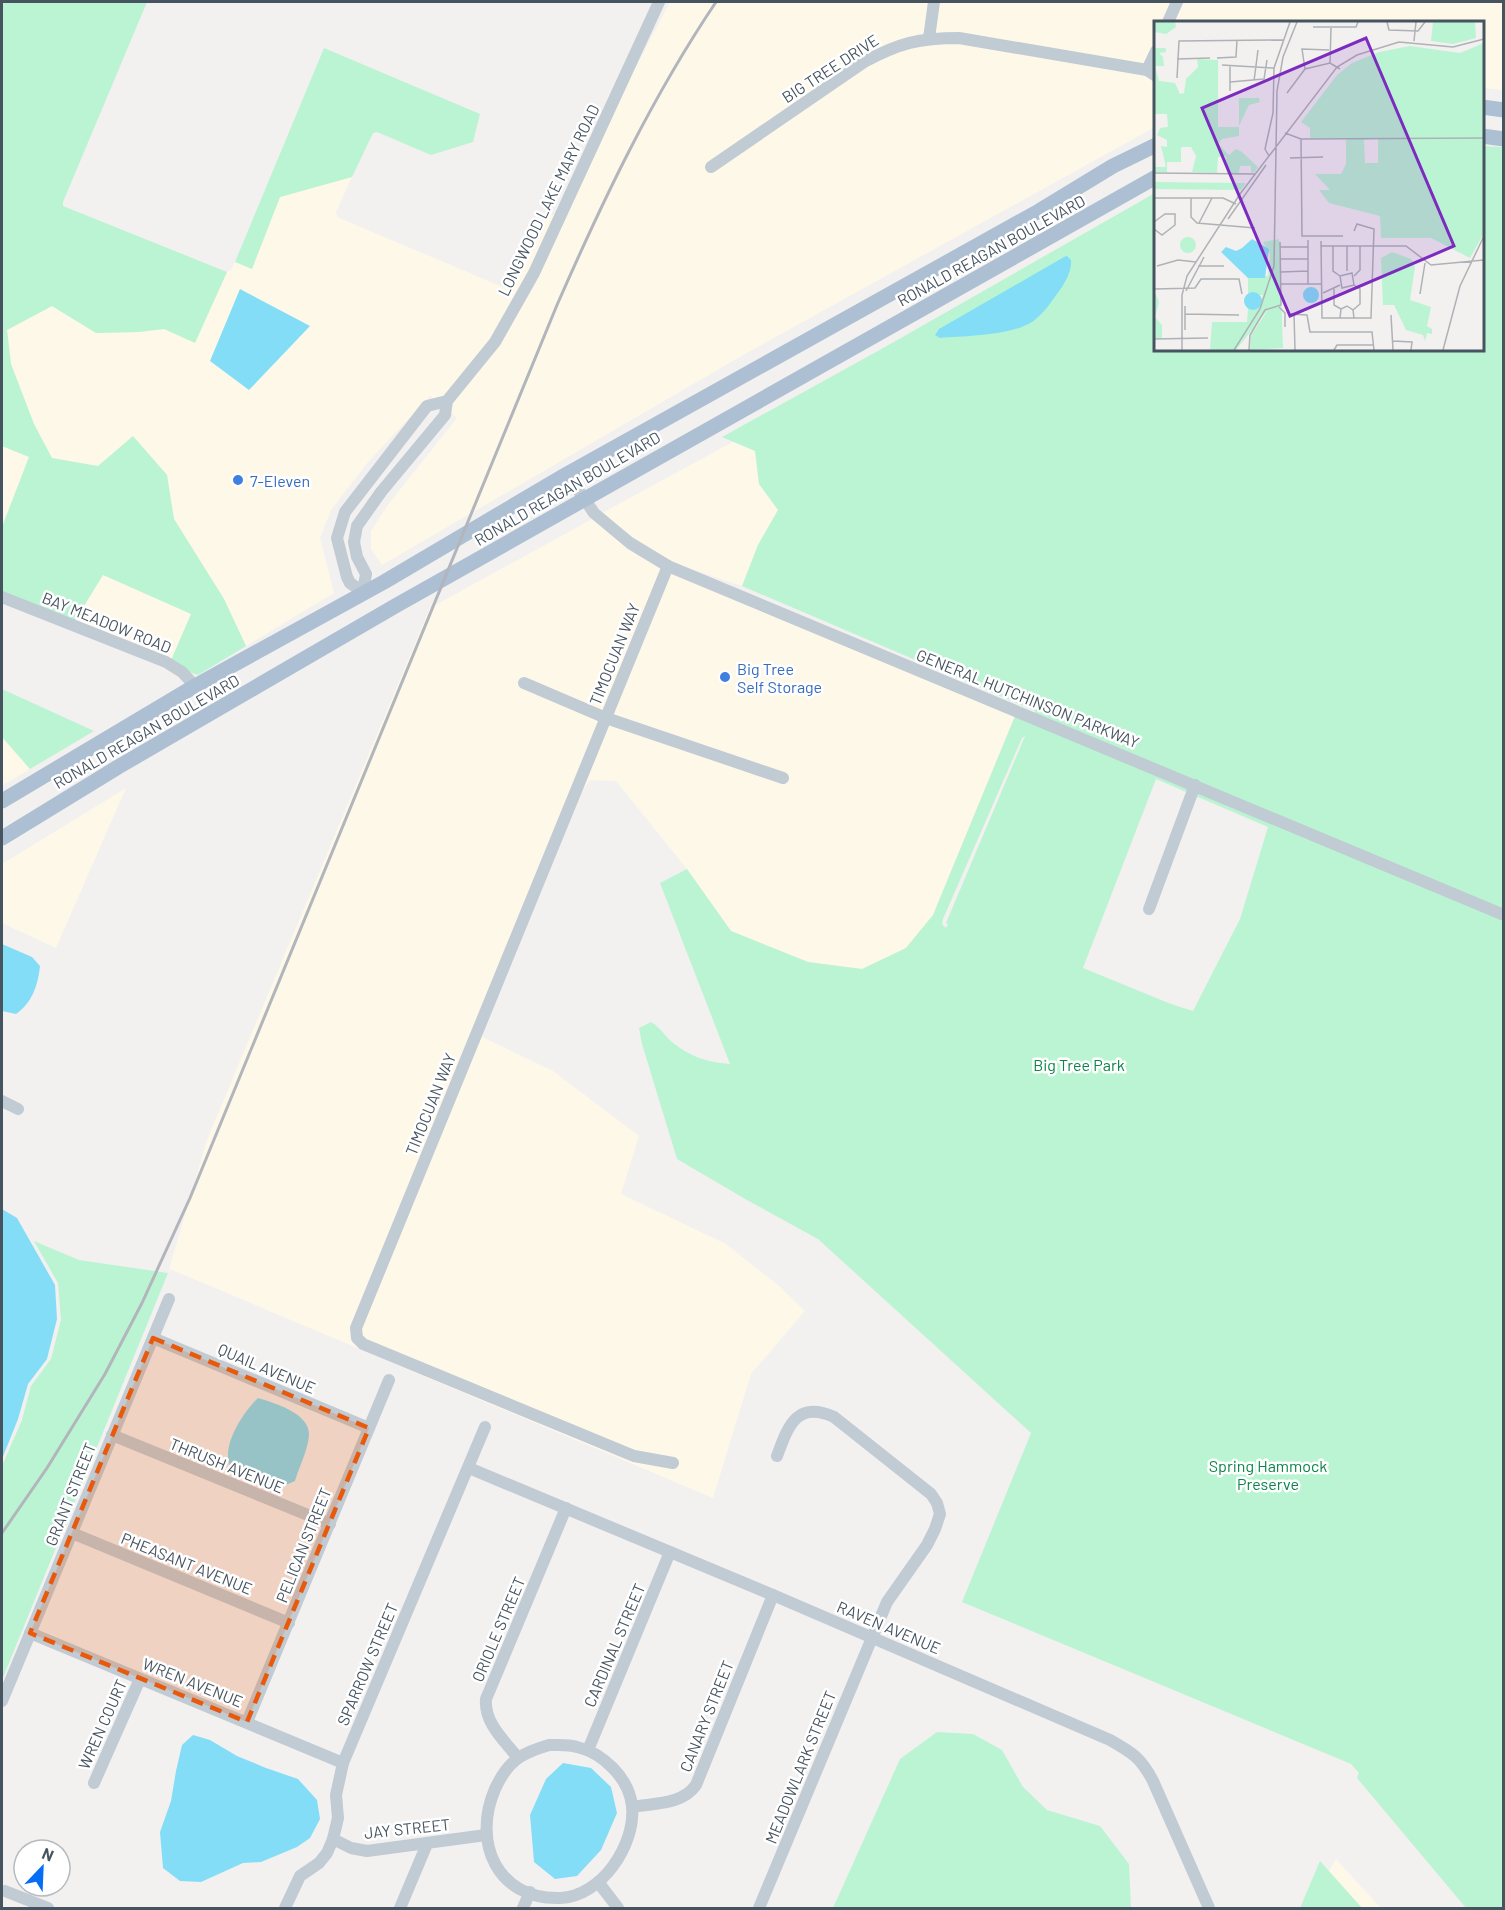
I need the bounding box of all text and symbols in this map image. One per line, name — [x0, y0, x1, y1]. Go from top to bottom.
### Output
inset map — [1154, 21, 1484, 351]
street label: BIG TREE DRIVE — [778, 30, 882, 106]
street label: LONGWOOD LAKE MARY ROAD — [493, 101, 603, 299]
street label: RONALD REAGAN BOULEVARD — [894, 190, 1088, 310]
street label: RONALD REAGAN BOULEVARD — [471, 427, 663, 549]
place label: 7-Eleven — [250, 471, 310, 490]
marker: 7-Eleven — [231, 473, 245, 487]
street label: BAY MEADOW ROAD — [40, 587, 174, 657]
street label: TIMOCUAN WAY — [585, 600, 643, 708]
street label: GENERAL HUTCHINSON PARKWAY — [914, 645, 1142, 751]
place label: Big Tree Self Storage — [737, 659, 822, 696]
street label: RONALD REAGAN BOULEVARD — [50, 670, 242, 792]
marker: Big Tree Self Storage — [718, 670, 732, 684]
street label: TIMOCUAN WAY — [401, 1050, 459, 1158]
park label: Big Tree Park — [1033, 1055, 1125, 1074]
street label: QUAIL AVENUE — [215, 1339, 319, 1397]
street label: THRUSH AVENUE — [167, 1433, 287, 1497]
street label: GRANT STREET — [41, 1440, 99, 1548]
park label: Spring Hammock Preserve — [1209, 1456, 1327, 1493]
street label: PELICAN STREET — [271, 1485, 335, 1605]
street label: PHEASANT AVENUE — [119, 1528, 255, 1598]
street label: ORIOLE STREET — [467, 1574, 529, 1684]
street label: CARDINAL STREET — [579, 1580, 649, 1710]
street label: RAVEN AVENUE — [834, 1597, 944, 1657]
street label: SPARROW STREET — [333, 1600, 401, 1728]
street label: WREN AVENUE — [140, 1653, 246, 1711]
street label: CANARY STREET — [675, 1658, 737, 1774]
street label: WREN COURT — [74, 1676, 130, 1772]
street label: MEADOWLARK STREET — [761, 1688, 839, 1846]
street label: JAY STREET — [363, 1814, 451, 1842]
north arrow — [12, 1838, 72, 1898]
text: N — [39, 1843, 57, 1865]

